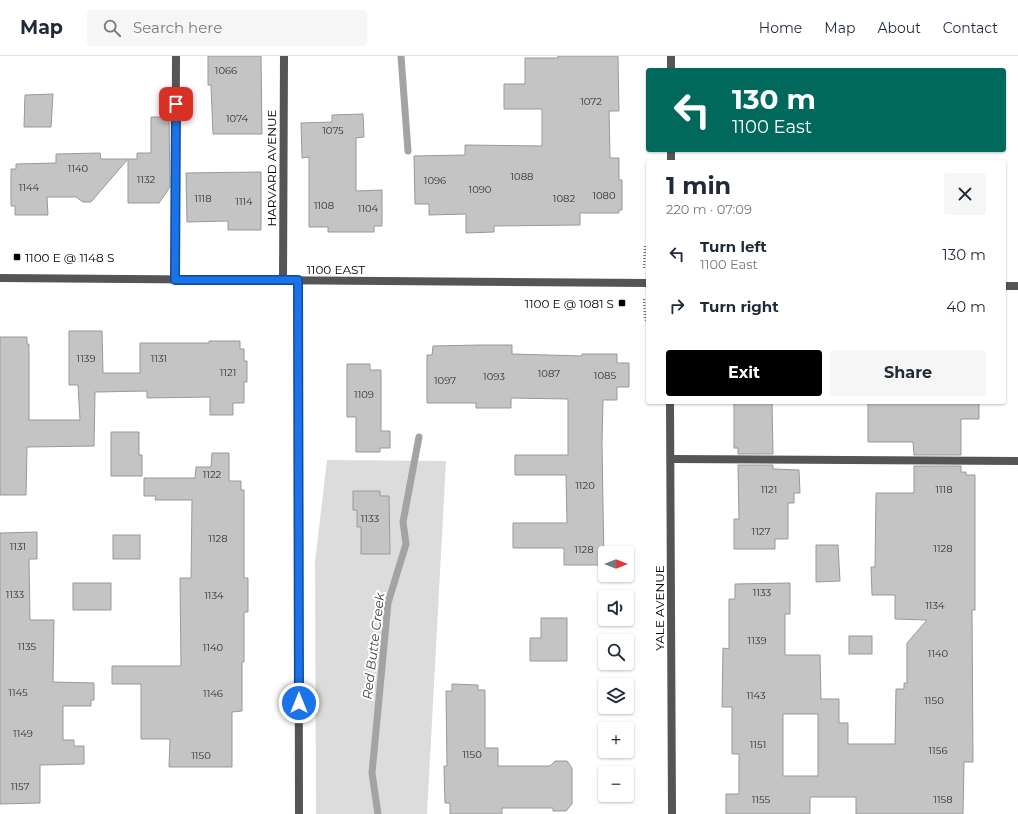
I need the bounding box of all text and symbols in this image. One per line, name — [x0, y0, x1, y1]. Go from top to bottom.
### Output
search box — [87, 10, 367, 46]
text: Map — [20, 16, 63, 39]
icon: search — [101, 17, 123, 39]
text: Search here — [133, 18, 222, 37]
text: Home — [759, 19, 802, 37]
text: Map — [824, 19, 855, 37]
text: About — [877, 19, 921, 37]
text: Contact — [943, 19, 998, 37]
house number: 1066 — [215, 64, 237, 77]
text: 130 m — [732, 82, 816, 116]
icon: left — [666, 84, 718, 136]
pin — [159, 87, 193, 121]
icon: arrive — [165, 93, 187, 115]
house number: 1072 — [580, 95, 602, 108]
street label: HARVARD AVENUE — [264, 110, 279, 227]
house number: 1074 — [226, 112, 248, 125]
text: 1100 East — [732, 116, 812, 138]
house number: 1075 — [322, 124, 344, 137]
house number: 1140 — [68, 162, 89, 175]
house number: 1088 — [511, 170, 534, 183]
text: 1 min — [666, 171, 731, 200]
house number: 1132 — [137, 173, 156, 186]
button: close — [944, 173, 986, 215]
house number: 1096 — [424, 174, 446, 187]
house number: 1144 — [19, 181, 40, 194]
house number: 1090 — [469, 183, 492, 196]
house number: 1080 — [592, 189, 616, 202]
house number: 1118 — [194, 192, 212, 205]
house number: 1082 — [553, 192, 575, 205]
house number: 1114 — [235, 195, 253, 208]
house number: 1108 — [314, 199, 334, 212]
text: 220 m · 07:09 — [666, 201, 752, 217]
house number: 1104 — [358, 202, 379, 215]
text: Turn left — [700, 237, 767, 256]
icon: left — [666, 243, 688, 265]
text: 130 m — [942, 245, 986, 264]
place label: 1100 E @ 1148 S — [25, 250, 114, 265]
marker: 1100 E @ 1148 S — [12, 252, 22, 262]
text: 1100 East — [700, 256, 758, 272]
street label: 1100 EAST — [307, 262, 365, 277]
icon: right — [666, 295, 688, 317]
place label: 1100 E @ 1081 S — [525, 296, 614, 311]
text: Turn right — [700, 297, 779, 316]
text: 40 m — [946, 297, 986, 316]
marker: 1100 E @ 1081 S — [617, 298, 627, 308]
button: Exit — [666, 350, 822, 396]
button: Share — [830, 350, 986, 396]
house number: 1139 — [77, 352, 95, 365]
house number: 1131 — [151, 352, 167, 365]
house number: 1121 — [220, 366, 236, 379]
house number: 1087 — [538, 367, 560, 380]
house number: 1085 — [594, 369, 616, 382]
house number: 1093 — [483, 370, 505, 383]
house number: 1097 — [434, 374, 456, 387]
house number: 1109 — [354, 388, 374, 401]
house number: 1122 — [203, 468, 222, 481]
house number: 1120 — [575, 479, 595, 492]
house number: 1121 — [761, 483, 777, 496]
house number: 1118 — [935, 483, 953, 496]
house number: 1133 — [361, 512, 380, 525]
house number: 1127 — [752, 525, 770, 538]
house number: 1128 — [208, 532, 228, 545]
house number: 1131 — [10, 540, 26, 553]
house number: 1128 — [933, 542, 953, 555]
house number: 1128 — [574, 543, 594, 556]
north arrow — [598, 546, 634, 582]
map controls — [598, 546, 634, 802]
street label: YALE AVENUE — [652, 565, 667, 651]
house number: 1133 — [753, 586, 772, 599]
house number: 1133 — [6, 588, 25, 601]
house number: 1134 — [204, 589, 224, 602]
button: sound — [598, 590, 634, 626]
water label: Red Butte Creek — [359, 591, 388, 700]
house number: 1134 — [925, 599, 945, 612]
button: search — [598, 634, 634, 670]
house number: 1139 — [748, 634, 766, 647]
house number: 1135 — [18, 640, 37, 653]
house number: 1140 — [203, 641, 224, 654]
house number: 1140 — [928, 647, 949, 660]
button: layers — [598, 678, 634, 714]
position arrow — [278, 682, 320, 724]
house number: 1145 — [8, 686, 28, 699]
house number: 1146 — [203, 687, 223, 700]
house number: 1143 — [746, 689, 766, 702]
house number: 1150 — [924, 694, 944, 707]
button: + — [598, 722, 634, 758]
house number: 1149 — [13, 727, 33, 740]
house number: 1151 — [750, 738, 766, 751]
house number: 1156 — [929, 744, 947, 757]
house number: 1150 — [462, 748, 482, 761]
house number: 1150 — [191, 749, 211, 762]
button: − — [598, 766, 634, 802]
house number: 1157 — [11, 780, 29, 793]
house number: 1155 — [752, 793, 771, 806]
house number: 1158 — [933, 793, 953, 806]

